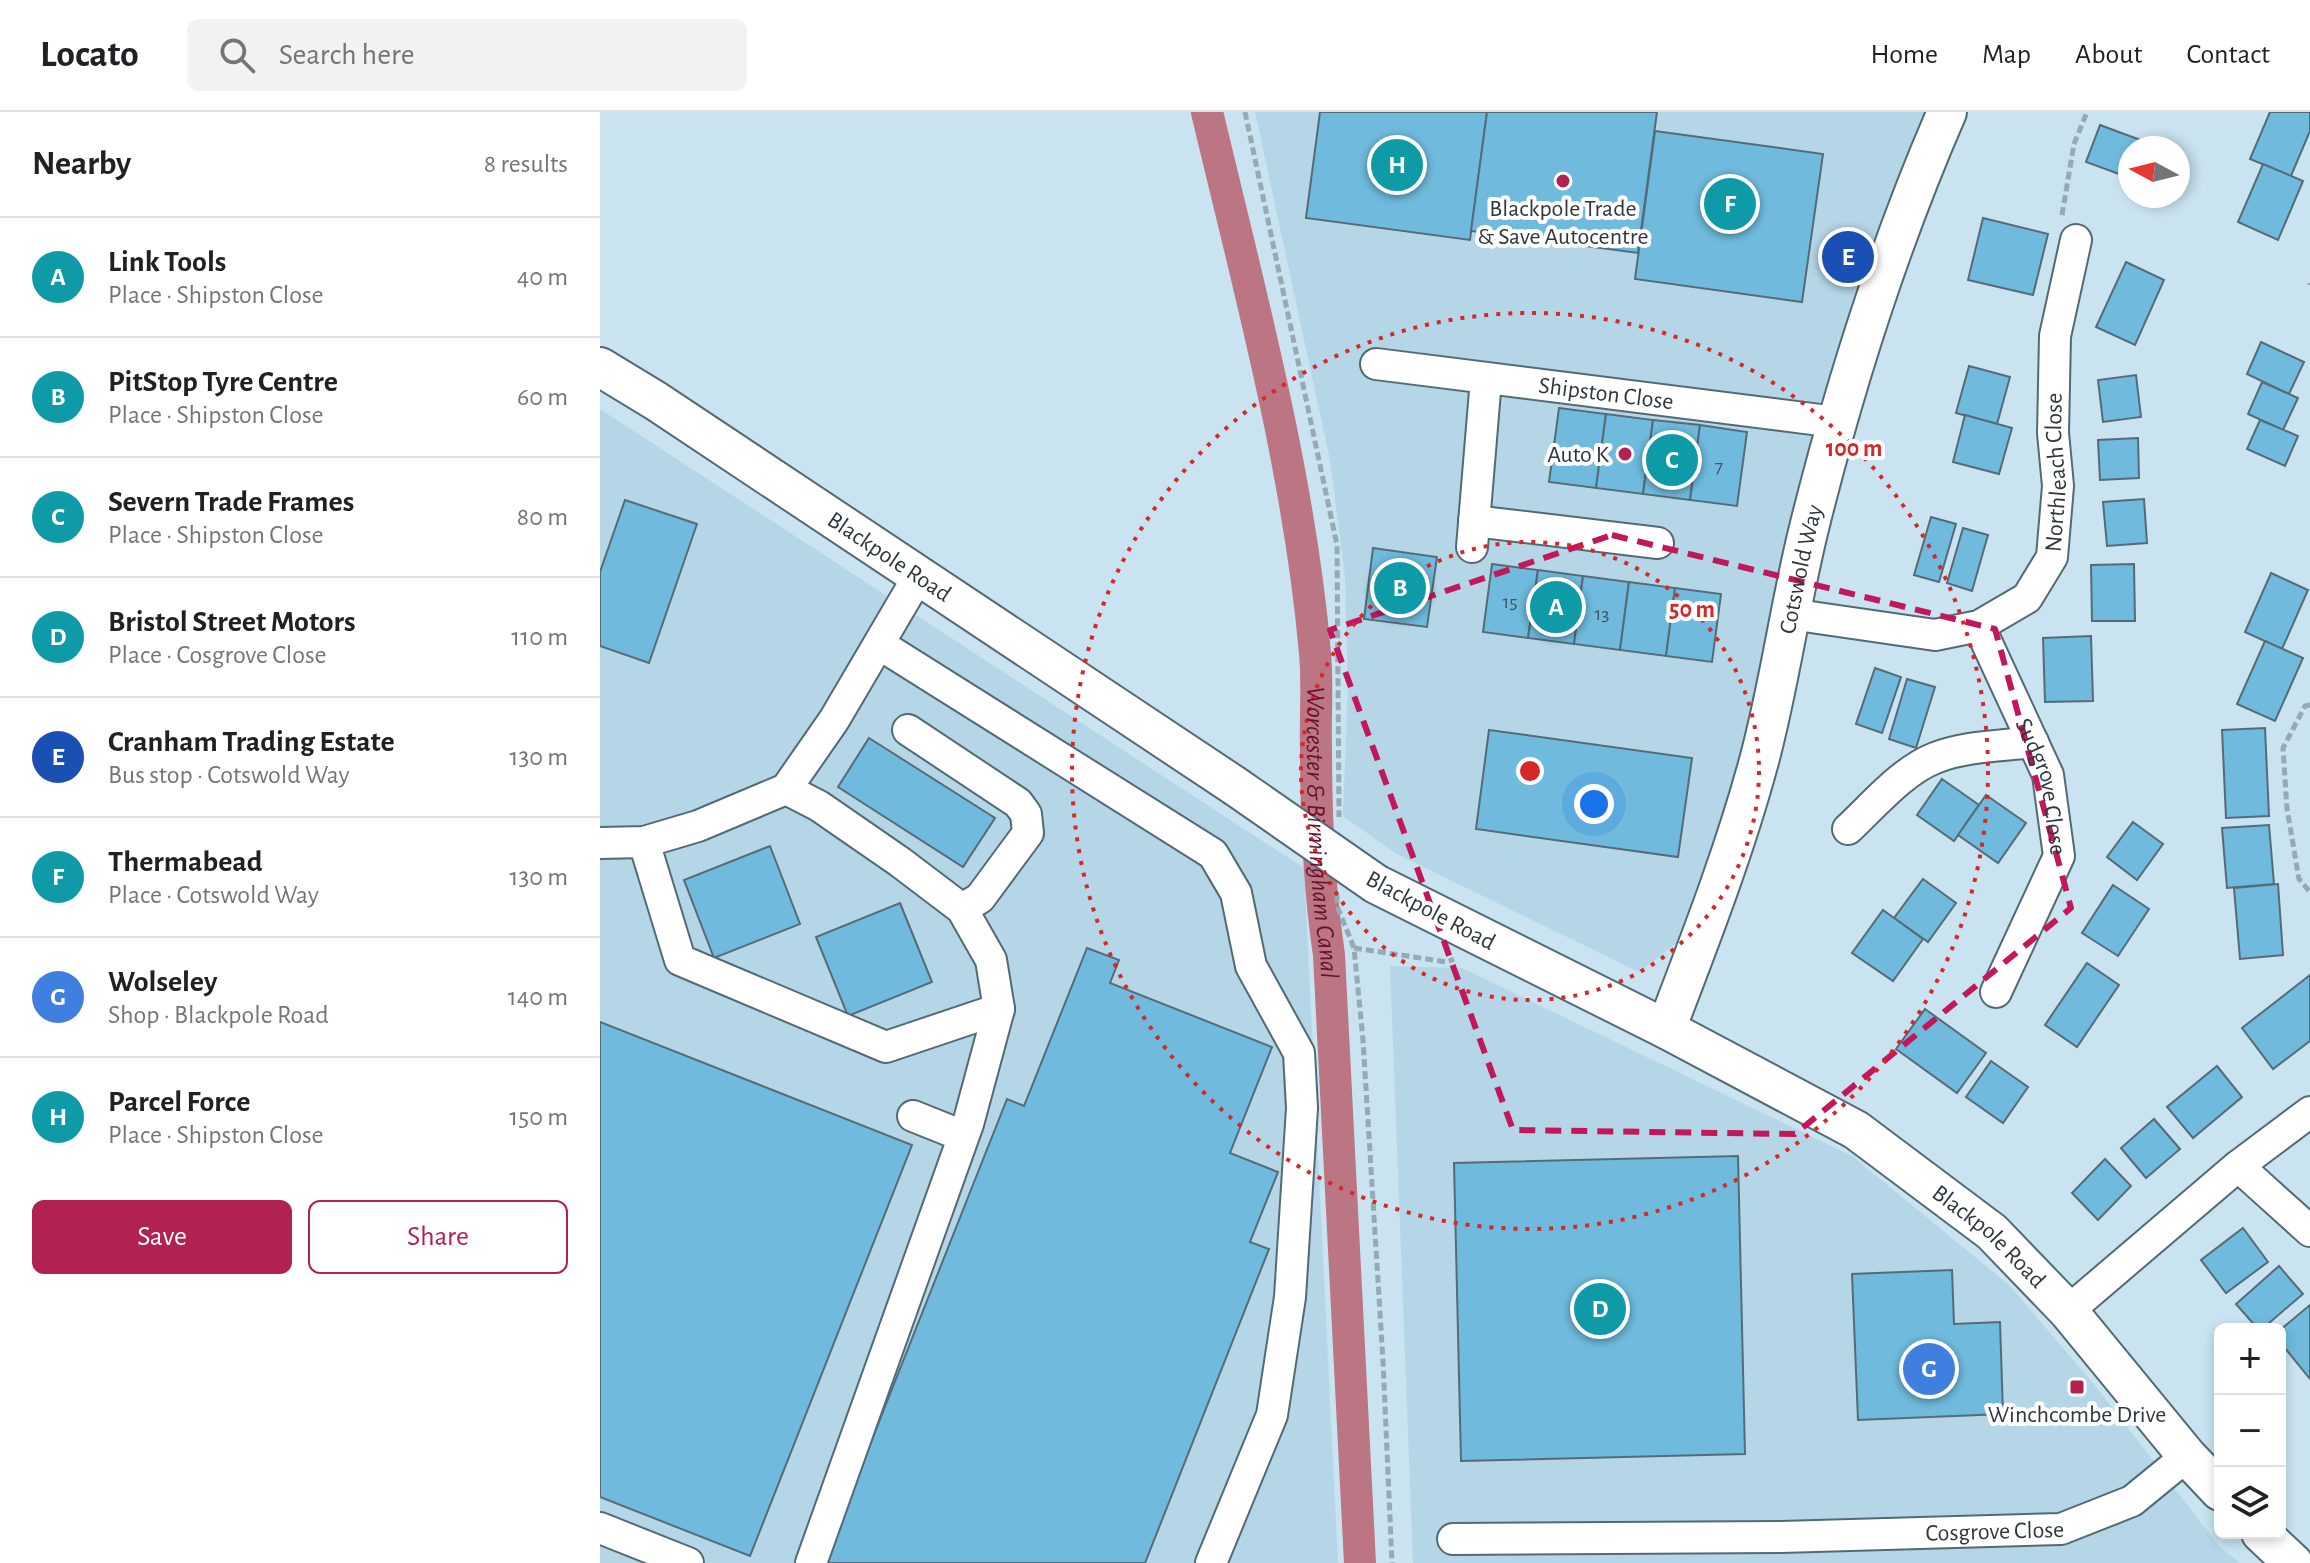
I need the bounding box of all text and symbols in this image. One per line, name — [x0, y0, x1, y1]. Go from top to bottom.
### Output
search box — [187, 19, 747, 91]
icon: search — [215, 33, 259, 77]
text: Locato — [40, 36, 139, 74]
text: Search here — [279, 40, 414, 70]
text: Home — [1871, 41, 1938, 69]
text: Map — [1982, 41, 2031, 69]
text: About — [2075, 41, 2143, 69]
text: Contact — [2187, 41, 2270, 69]
pin: H — [1371, 135, 1423, 195]
north arrow — [2118, 136, 2190, 208]
text: Nearby — [32, 147, 131, 181]
text: 8 results — [484, 151, 568, 177]
marker: Blackpole Trade & Save Autocentre — [1554, 172, 1572, 190]
pin: F — [1704, 174, 1756, 234]
place label: Blackpole Trade & Save Autocentre — [1478, 197, 1648, 249]
pin: E — [1822, 227, 1874, 287]
text: Link Tools — [108, 247, 226, 277]
text: A — [50, 264, 66, 290]
text: 40 m — [517, 264, 568, 290]
text: Place · Shipston Close — [108, 282, 324, 308]
text: PitStop Tyre Centre — [108, 367, 338, 397]
street label: Shipston Close — [1537, 374, 1675, 414]
text: B — [50, 384, 66, 410]
text: 60 m — [517, 384, 568, 410]
street label: Northleach Close — [2041, 393, 2071, 553]
text: Place · Shipston Close — [108, 402, 324, 428]
pin: C — [1646, 430, 1698, 490]
text: 100 m — [1826, 437, 1882, 461]
place label: Auto K — [1547, 443, 1610, 467]
marker: Auto K — [1616, 445, 1634, 463]
house number: 7 — [1715, 457, 1723, 477]
text: Severn Trade Frames — [108, 487, 354, 517]
street label: Cotswold Way — [1776, 502, 1827, 636]
text: C — [51, 504, 65, 530]
text: 80 m — [517, 504, 568, 530]
street label: Blackpole Road — [823, 508, 955, 607]
text: Place · Shipston Close — [108, 522, 324, 548]
pin: B — [1374, 558, 1426, 618]
pin: A — [1530, 577, 1582, 637]
house number: 15 — [1502, 592, 1518, 612]
text: 50 m — [1669, 598, 1715, 622]
house number: 13 — [1594, 604, 1610, 624]
text: Bristol Street Motors — [108, 607, 355, 637]
text: D — [49, 624, 67, 650]
text: 110 m — [511, 624, 568, 650]
text: Place · Cosgrove Close — [108, 642, 327, 668]
water label: Worcester & Birmingham Canal — [1302, 686, 1342, 979]
street label: Sudgrove Close — [2010, 715, 2070, 857]
text: Cranham Trading Estate — [108, 727, 395, 757]
text: E — [51, 744, 65, 770]
text: 130 m — [510, 744, 568, 770]
centre of rings — [1516, 757, 1544, 785]
text: Bus stop · Cotswold Way — [108, 762, 350, 788]
your location — [1574, 784, 1614, 824]
text: Thermabead — [108, 847, 263, 877]
text: F — [52, 864, 64, 890]
text: 130 m — [510, 864, 568, 890]
street label: Blackpole Road — [1362, 867, 1499, 955]
text: Place · Cotswold Way — [108, 882, 319, 908]
text: Wolseley — [108, 967, 217, 997]
text: G — [50, 984, 66, 1010]
text: 140 m — [508, 984, 568, 1010]
text: Shop · Blackpole Road — [108, 1002, 329, 1028]
text: Parcel Force — [108, 1087, 250, 1117]
text: H — [49, 1104, 67, 1130]
text: 150 m — [509, 1104, 568, 1130]
text: Place · Shipston Close — [108, 1122, 324, 1148]
street label: Blackpole Road — [1928, 1181, 2050, 1293]
button: Save — [32, 1200, 292, 1274]
button: Share — [308, 1200, 568, 1274]
pin: D — [1574, 1279, 1626, 1339]
map controls — [2214, 1323, 2286, 1539]
button: + — [2214, 1323, 2286, 1395]
pin: G — [1903, 1339, 1955, 1399]
marker: Winchcombe Drive — [2068, 1378, 2086, 1396]
button: − — [2214, 1395, 2286, 1467]
place label: Winchcombe Drive — [1988, 1403, 2166, 1427]
button: layers — [2214, 1467, 2286, 1539]
street label: Cosgrove Close — [1925, 1518, 2065, 1546]

